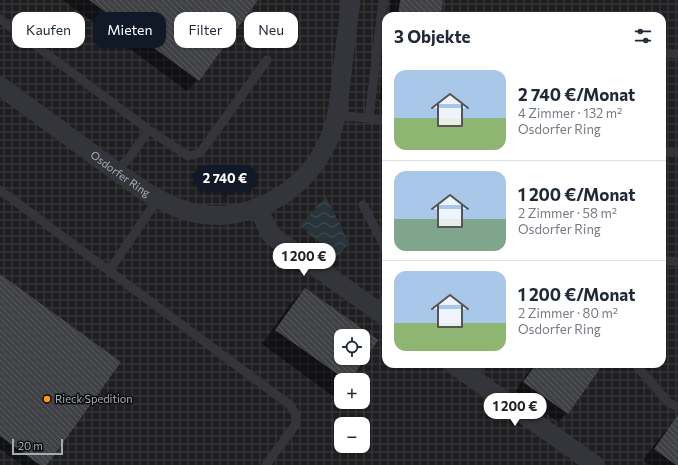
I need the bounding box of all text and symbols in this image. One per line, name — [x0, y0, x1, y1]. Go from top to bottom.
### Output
chip: Kaufen — [12, 12, 85, 48]
chip: Mieten — [93, 12, 166, 48]
chip: Filter — [174, 12, 236, 48]
chip: Neu — [244, 12, 298, 48]
icon: filters — [632, 25, 654, 47]
text: 3 Objekte — [394, 26, 471, 47]
text: 2 740 €/Monat — [518, 84, 635, 105]
icon: home — [426, 86, 474, 134]
text: 4 Zimmer · 132 m² — [518, 105, 622, 121]
text: Osdorfer Ring — [518, 121, 601, 137]
street label: Osdorfer Ring — [88, 148, 153, 199]
pin: 2 740 € — [188, 165, 262, 199]
text: 2 740 € — [203, 170, 247, 186]
text: 1 200 €/Monat — [518, 184, 635, 205]
icon: home — [426, 187, 474, 235]
text: 2 Zimmer · 58 m² — [518, 205, 617, 221]
text: Osdorfer Ring — [518, 221, 601, 237]
pin: 1 200 € — [267, 243, 341, 277]
text: 1 200 € — [282, 248, 326, 264]
text: 1 200 €/Monat — [518, 284, 635, 305]
icon: home — [426, 287, 474, 335]
text: 2 Zimmer · 80 m² — [518, 305, 618, 321]
text: Osdorfer Ring — [518, 321, 601, 337]
map controls — [334, 329, 370, 453]
button: locate — [334, 329, 370, 365]
button: + — [334, 373, 370, 409]
place label: Rieck Spedition — [55, 392, 133, 405]
pin: 1 200 € — [478, 393, 552, 427]
marker: Rieck Spedition — [42, 394, 52, 404]
text: 1 200 € — [493, 398, 537, 414]
button: − — [334, 417, 370, 453]
scale bar — [12, 437, 63, 456]
text: 20 m — [18, 439, 43, 452]

